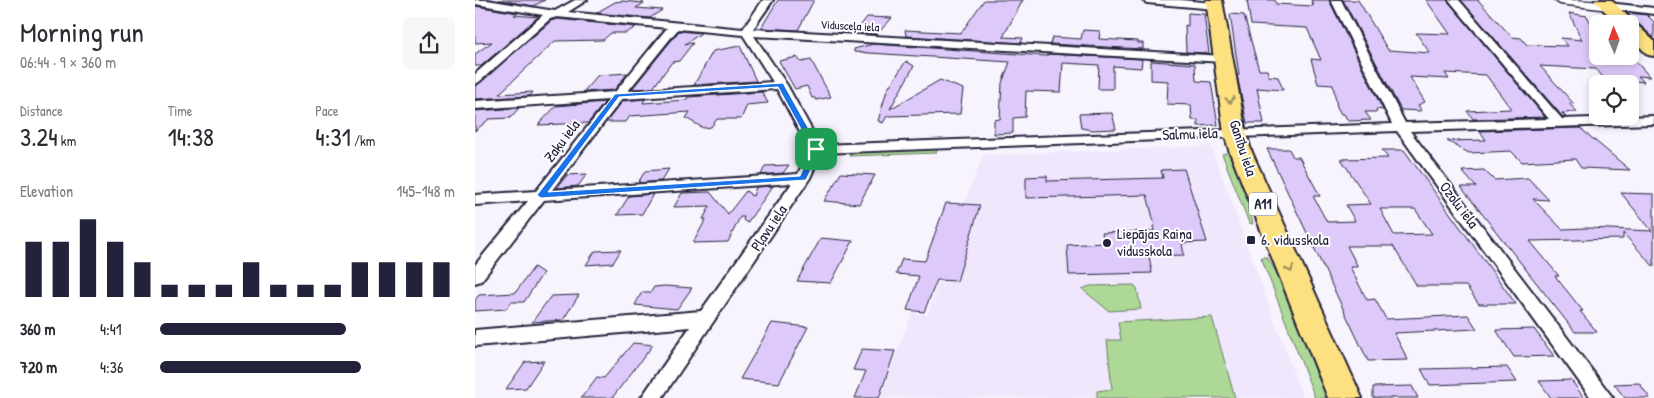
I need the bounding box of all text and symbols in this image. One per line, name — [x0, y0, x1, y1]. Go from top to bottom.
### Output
text: Morning run — [20, 13, 144, 51]
street label: Vidusceļa iela — [820, 15, 880, 36]
north arrow — [1589, 15, 1639, 65]
map controls — [1589, 15, 1639, 125]
button: share — [403, 17, 455, 69]
text: 06:44 · 9 × 360 m — [20, 51, 116, 73]
button: locate — [1589, 75, 1639, 125]
one-way arrow — [1224, 96, 1235, 104]
text: Distance — [20, 101, 63, 120]
text: Time — [168, 101, 192, 120]
text: Pace — [315, 101, 339, 120]
street label: Zaķu iela — [539, 115, 585, 166]
street label: Ganību iela — [1225, 117, 1262, 179]
text: 3.24 — [20, 120, 58, 154]
text: 14:38 — [168, 120, 214, 154]
text: 4:31 — [315, 120, 351, 154]
street label: Salmu iela — [1162, 122, 1218, 145]
pin — [795, 128, 837, 170]
text: km — [58, 131, 76, 150]
text: /km — [351, 131, 375, 150]
icon: arrive — [802, 135, 830, 163]
street label: Ozolu iela — [1435, 177, 1484, 232]
text: Elevation — [20, 180, 73, 202]
text: 145–148 m — [396, 180, 455, 202]
road number: A11 — [1249, 192, 1277, 215]
street label: Pļavu iela — [745, 200, 792, 255]
place label: Liepājas Raiņa vidusskola — [1117, 223, 1192, 261]
place label: 6. vidusskola — [1261, 229, 1329, 250]
marker: 6. vidusskola — [1245, 234, 1257, 246]
marker: Liepājas Raiņa vidusskola — [1101, 237, 1113, 249]
one-way arrow — [1284, 264, 1295, 273]
text: 360 m — [20, 318, 55, 340]
text: 4:41 — [100, 318, 122, 340]
text: 720 m — [20, 356, 57, 378]
text: 4:36 — [100, 356, 123, 378]

